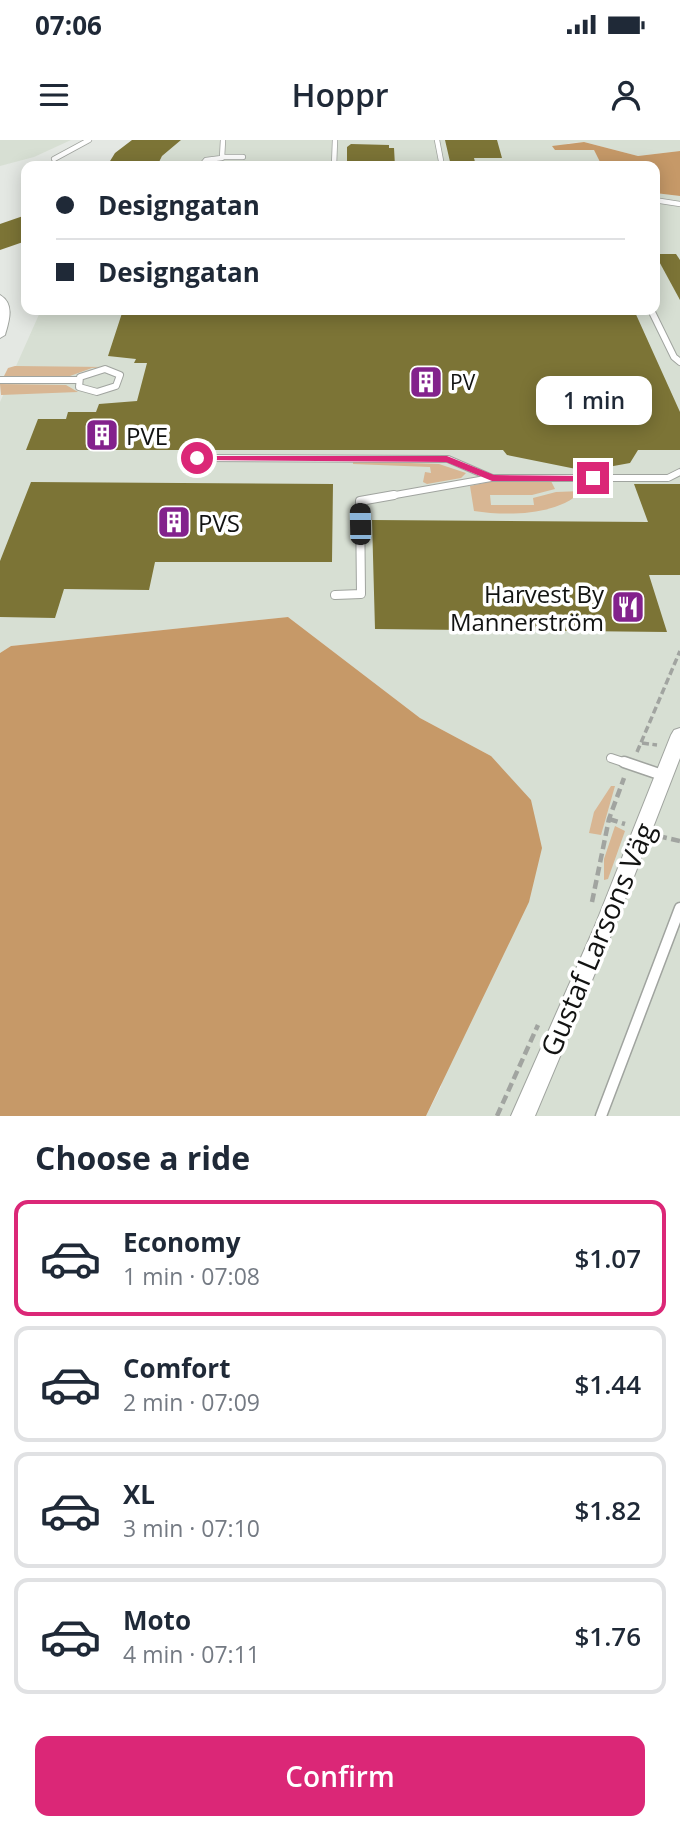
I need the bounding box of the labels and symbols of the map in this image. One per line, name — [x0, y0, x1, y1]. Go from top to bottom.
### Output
building icon: PV — [407, 363, 445, 401]
place label: PV — [450, 368, 476, 396]
callout: 1 min — [535, 376, 651, 426]
building icon: PVE — [83, 416, 121, 454]
place label: PVE — [126, 419, 168, 452]
route start — [181, 442, 213, 474]
route end — [577, 462, 609, 494]
building icon: PVS — [155, 503, 193, 541]
car — [350, 503, 371, 545]
place label: PVS — [198, 506, 240, 539]
place label: Harvest By Mannerström — [450, 577, 605, 638]
restaurant icon: Harvest By Mannerström — [609, 588, 647, 626]
street label: Gustaf Larsons Väg — [531, 816, 663, 1062]

